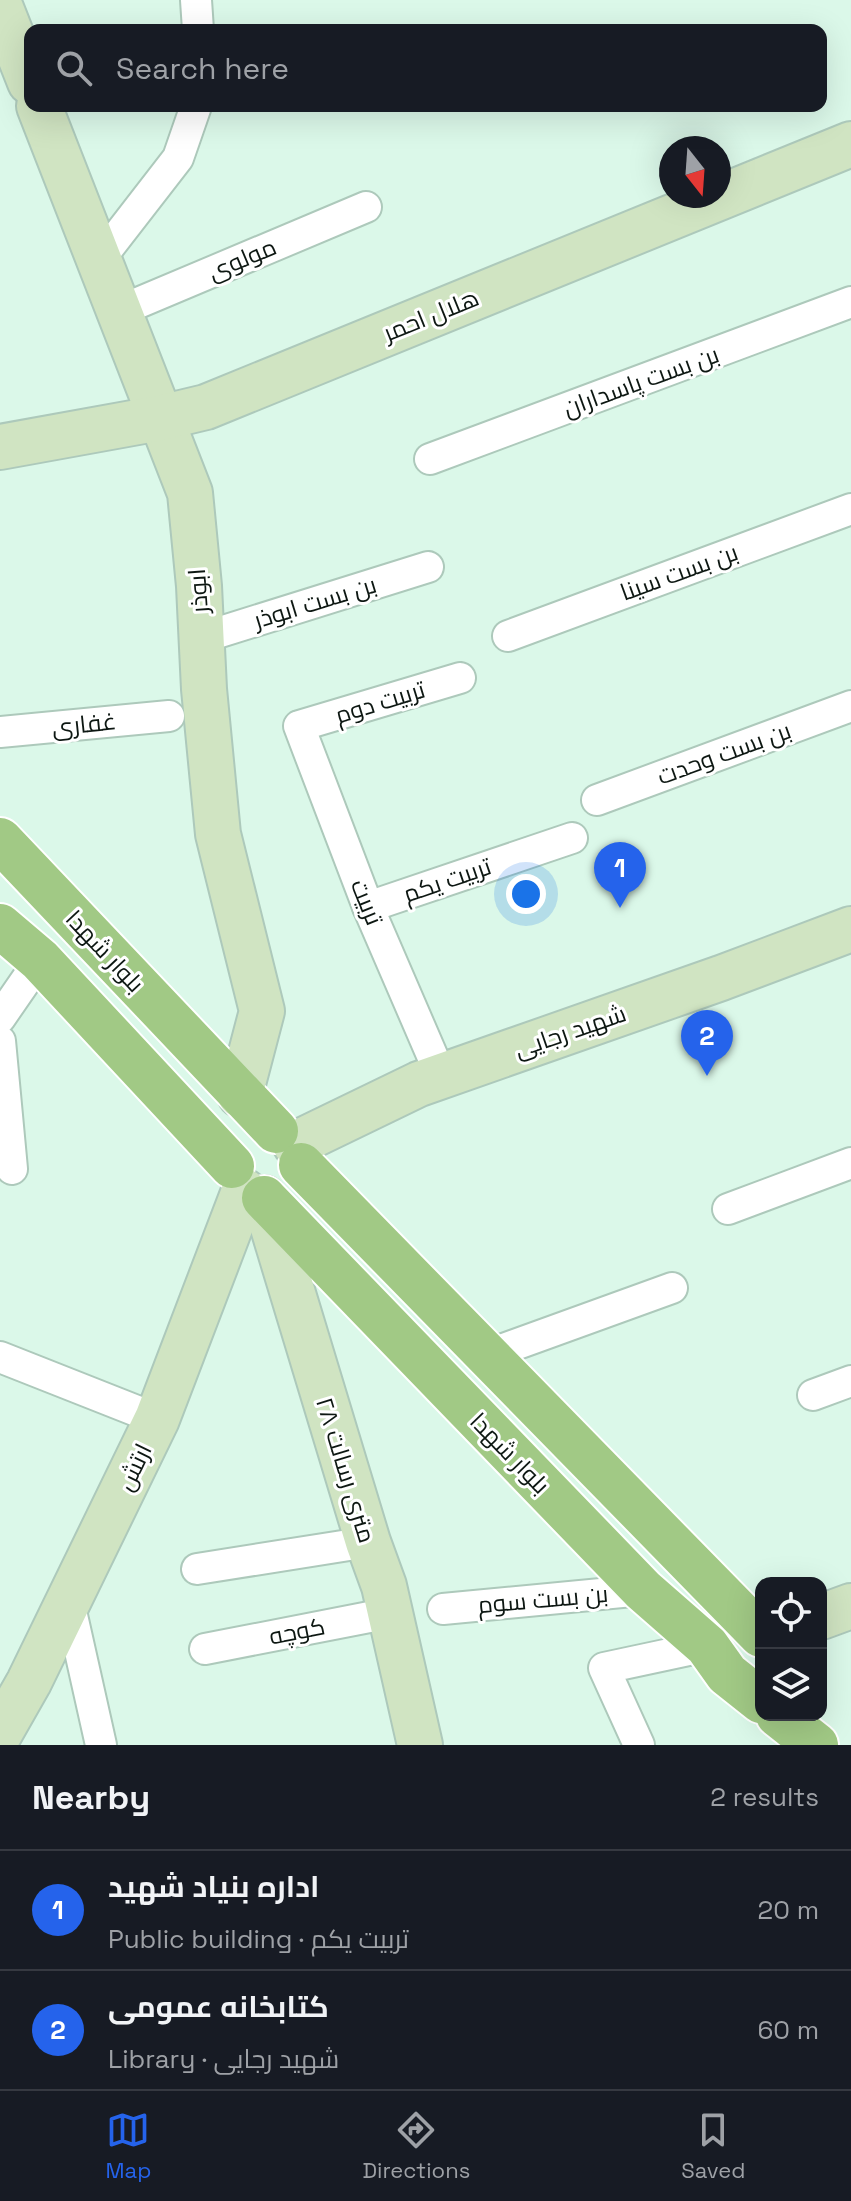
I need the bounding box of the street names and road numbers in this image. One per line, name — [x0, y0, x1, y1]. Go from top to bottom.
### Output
street label: مولوی — [203, 231, 281, 287]
street label: هلال احمر — [377, 282, 483, 349]
street label: بن بست پاسداران — [559, 338, 723, 424]
street label: بن بست سینا — [616, 536, 742, 608]
street label: ابوذر — [181, 568, 215, 616]
street label: بن بست ابوذر — [248, 569, 380, 636]
street label: تربیت دوم — [331, 673, 430, 731]
street label: غفاری — [50, 705, 118, 743]
street label: بن بست وحدت — [653, 714, 795, 792]
street label: تربیت یکم — [399, 850, 496, 910]
street label: تربیت — [344, 875, 390, 930]
street label: بلوار شهدا — [59, 903, 151, 999]
street label: شهید رجایی — [510, 997, 630, 1065]
street label: ۲۸ متری رسالت — [309, 1393, 383, 1547]
street label: بلوار شهدا — [464, 1406, 556, 1500]
street label: ارتش — [109, 1438, 159, 1496]
street label: بن بست سوم — [476, 1578, 610, 1621]
street label: کوچه — [267, 1610, 328, 1653]

